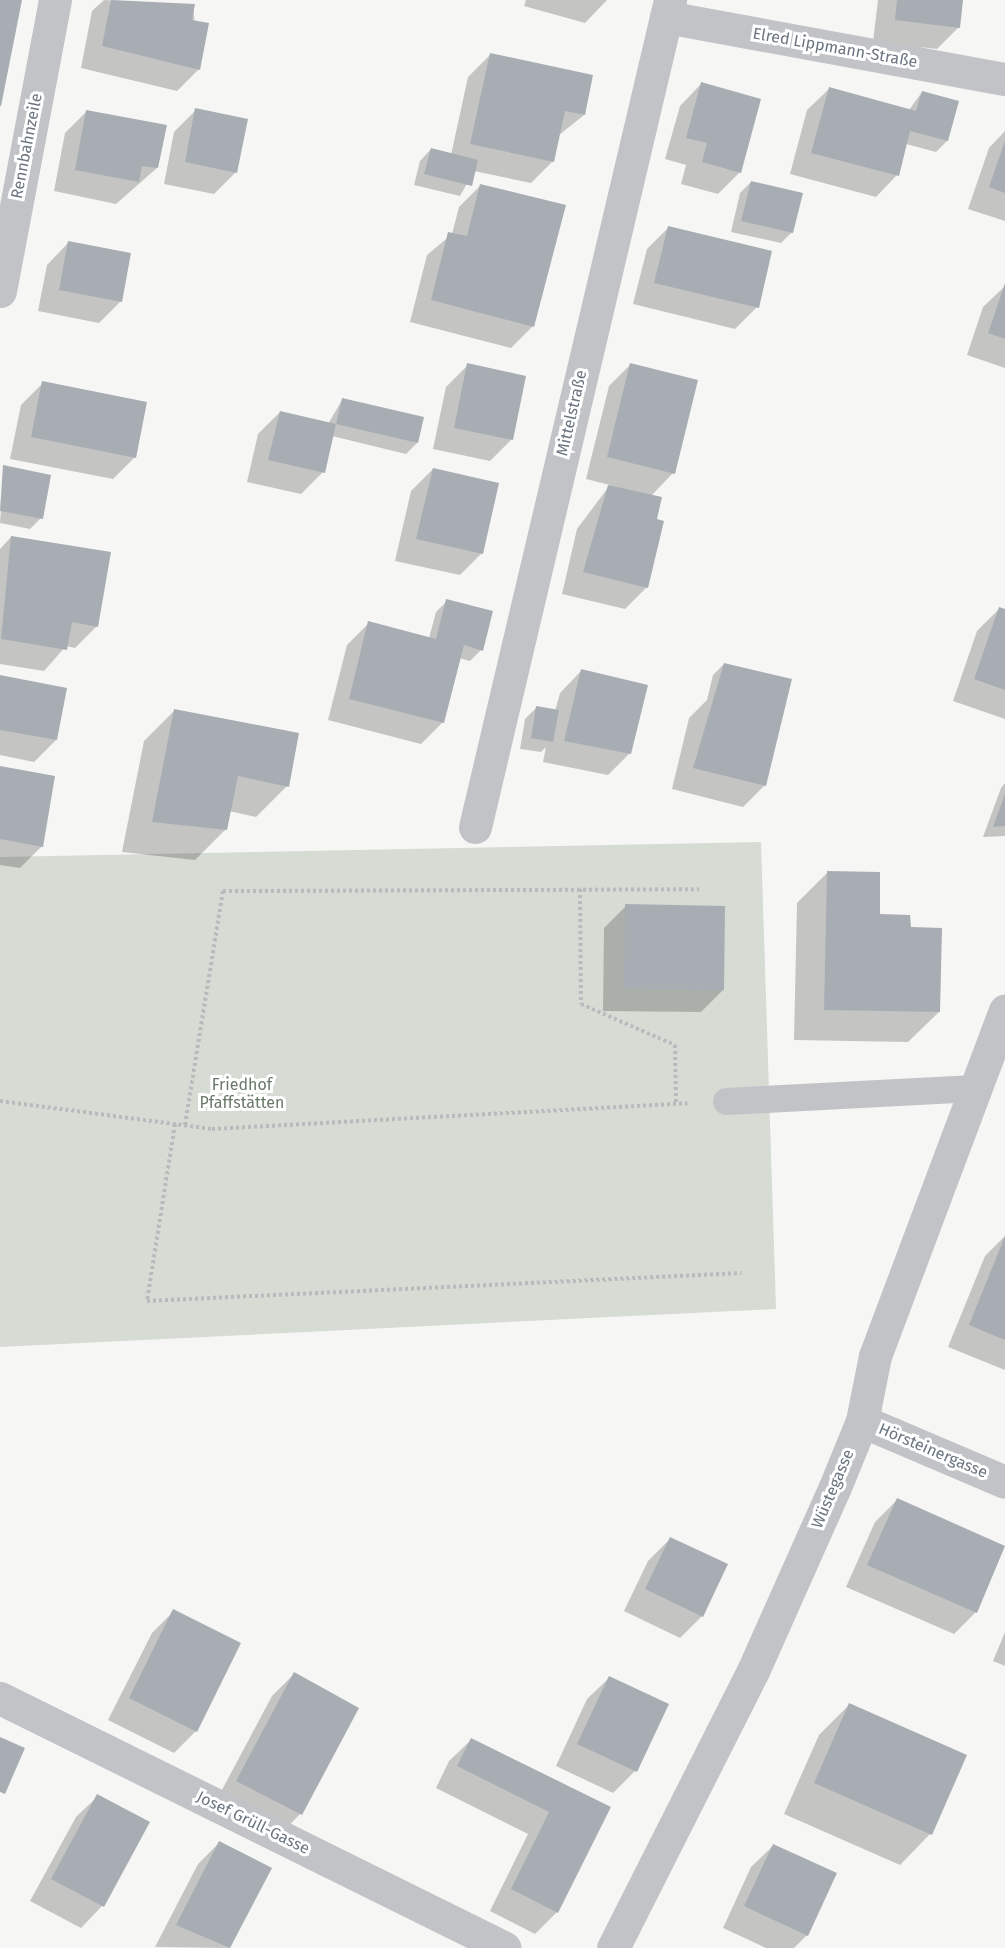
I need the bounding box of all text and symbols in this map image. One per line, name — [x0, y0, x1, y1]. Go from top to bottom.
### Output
street label: Elred Lippmann-Straße — [751, 24, 919, 72]
street label: Rennbahnzeile — [7, 92, 47, 200]
street label: Mittelstraße — [553, 368, 591, 458]
park label: Friedhof Pfaffstätten — [200, 1075, 284, 1113]
street label: Hörsteinergasse — [876, 1419, 990, 1483]
street label: Wüstegasse — [808, 1447, 858, 1531]
street label: Josef Grüll-Gasse — [193, 1787, 313, 1859]

